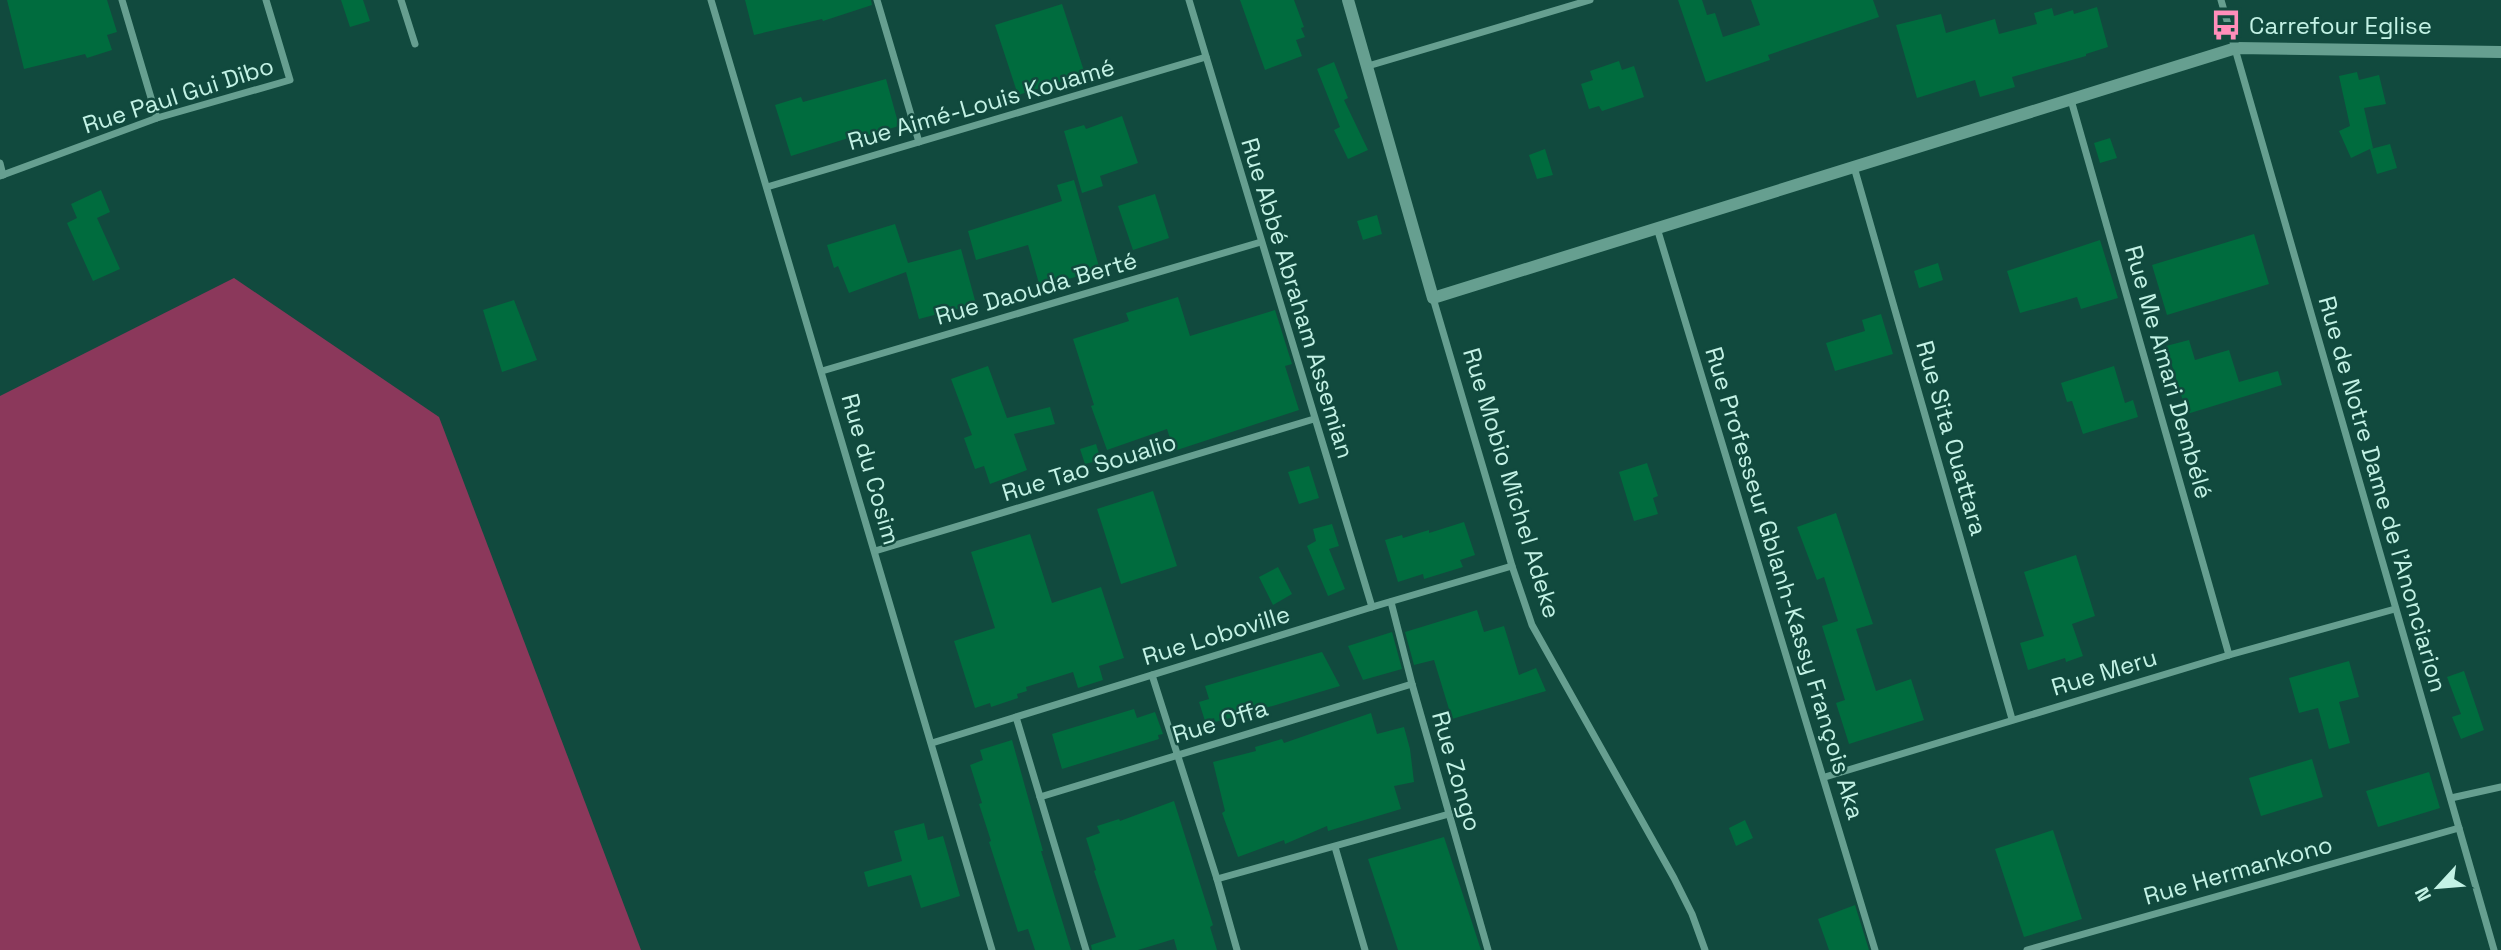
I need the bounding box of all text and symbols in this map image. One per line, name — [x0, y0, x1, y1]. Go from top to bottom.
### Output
bus stop icon: Carrefour Eglise — [2209, 8, 2243, 42]
place label: Carrefour Eglise — [2249, 10, 2432, 41]
street label: Rue Paul Gui Dibo — [78, 49, 278, 141]
street label: Rue Aimé-Louis Kouamé — [844, 51, 1118, 157]
street label: Rue Abbé Abraham Assemian — [1234, 134, 1362, 462]
street label: Rue Me Amari Dembélé — [2118, 242, 2220, 502]
street label: Rue Daouda Berté — [932, 244, 1140, 332]
street label: Rue de Notre Dame de l'Anonciarion — [2312, 292, 2454, 696]
street label: Rue Sita Ouattara — [1909, 337, 1995, 539]
street label: Rue Professeur Gblanh-Kassy François Aka — [1698, 343, 1872, 823]
street label: Rue Mobio Michel Adeke — [1456, 344, 1568, 622]
street label: Rue du Cosim — [835, 390, 907, 548]
street label: Rue Tao Soualio — [998, 426, 1180, 508]
street label: Rue Loboville — [1138, 598, 1294, 672]
street label: Rue Meru — [2047, 641, 2161, 703]
street label: Rue Offa — [1169, 692, 1272, 750]
street label: Rue Zongo — [1425, 707, 1489, 835]
street label: Rue Hermankono — [2140, 828, 2336, 912]
north arrow — [2403, 852, 2473, 922]
text: N — [2409, 883, 2437, 905]

